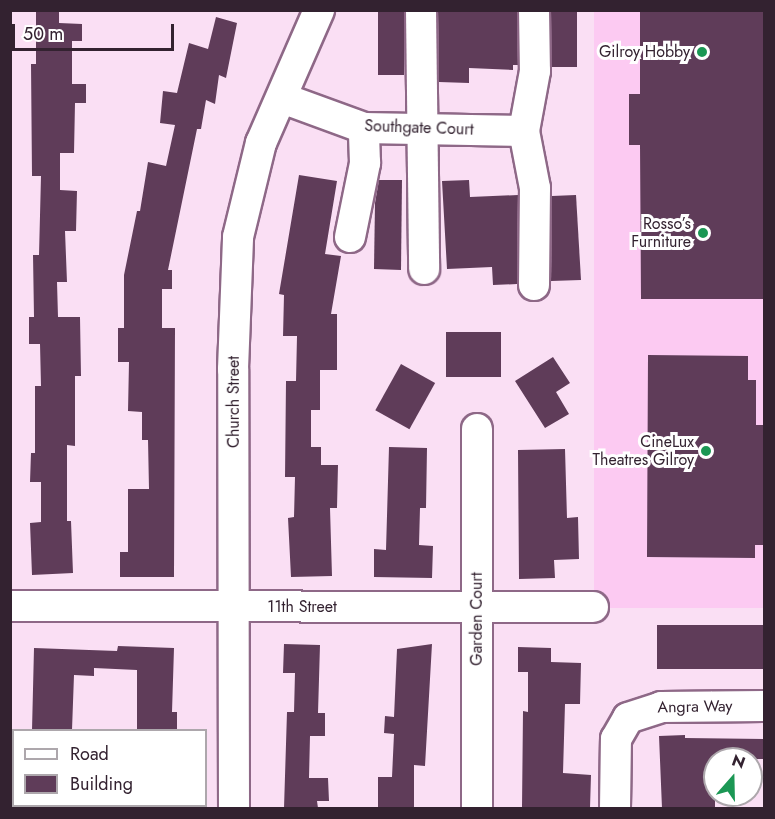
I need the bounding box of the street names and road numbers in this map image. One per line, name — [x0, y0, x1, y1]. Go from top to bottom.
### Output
street label: Southgate Court — [364, 116, 474, 140]
street label: Church Street — [224, 356, 244, 448]
street label: Garden Court — [467, 572, 487, 666]
street label: 11th Street — [267, 597, 337, 617]
street label: Angra Way — [657, 697, 733, 717]

